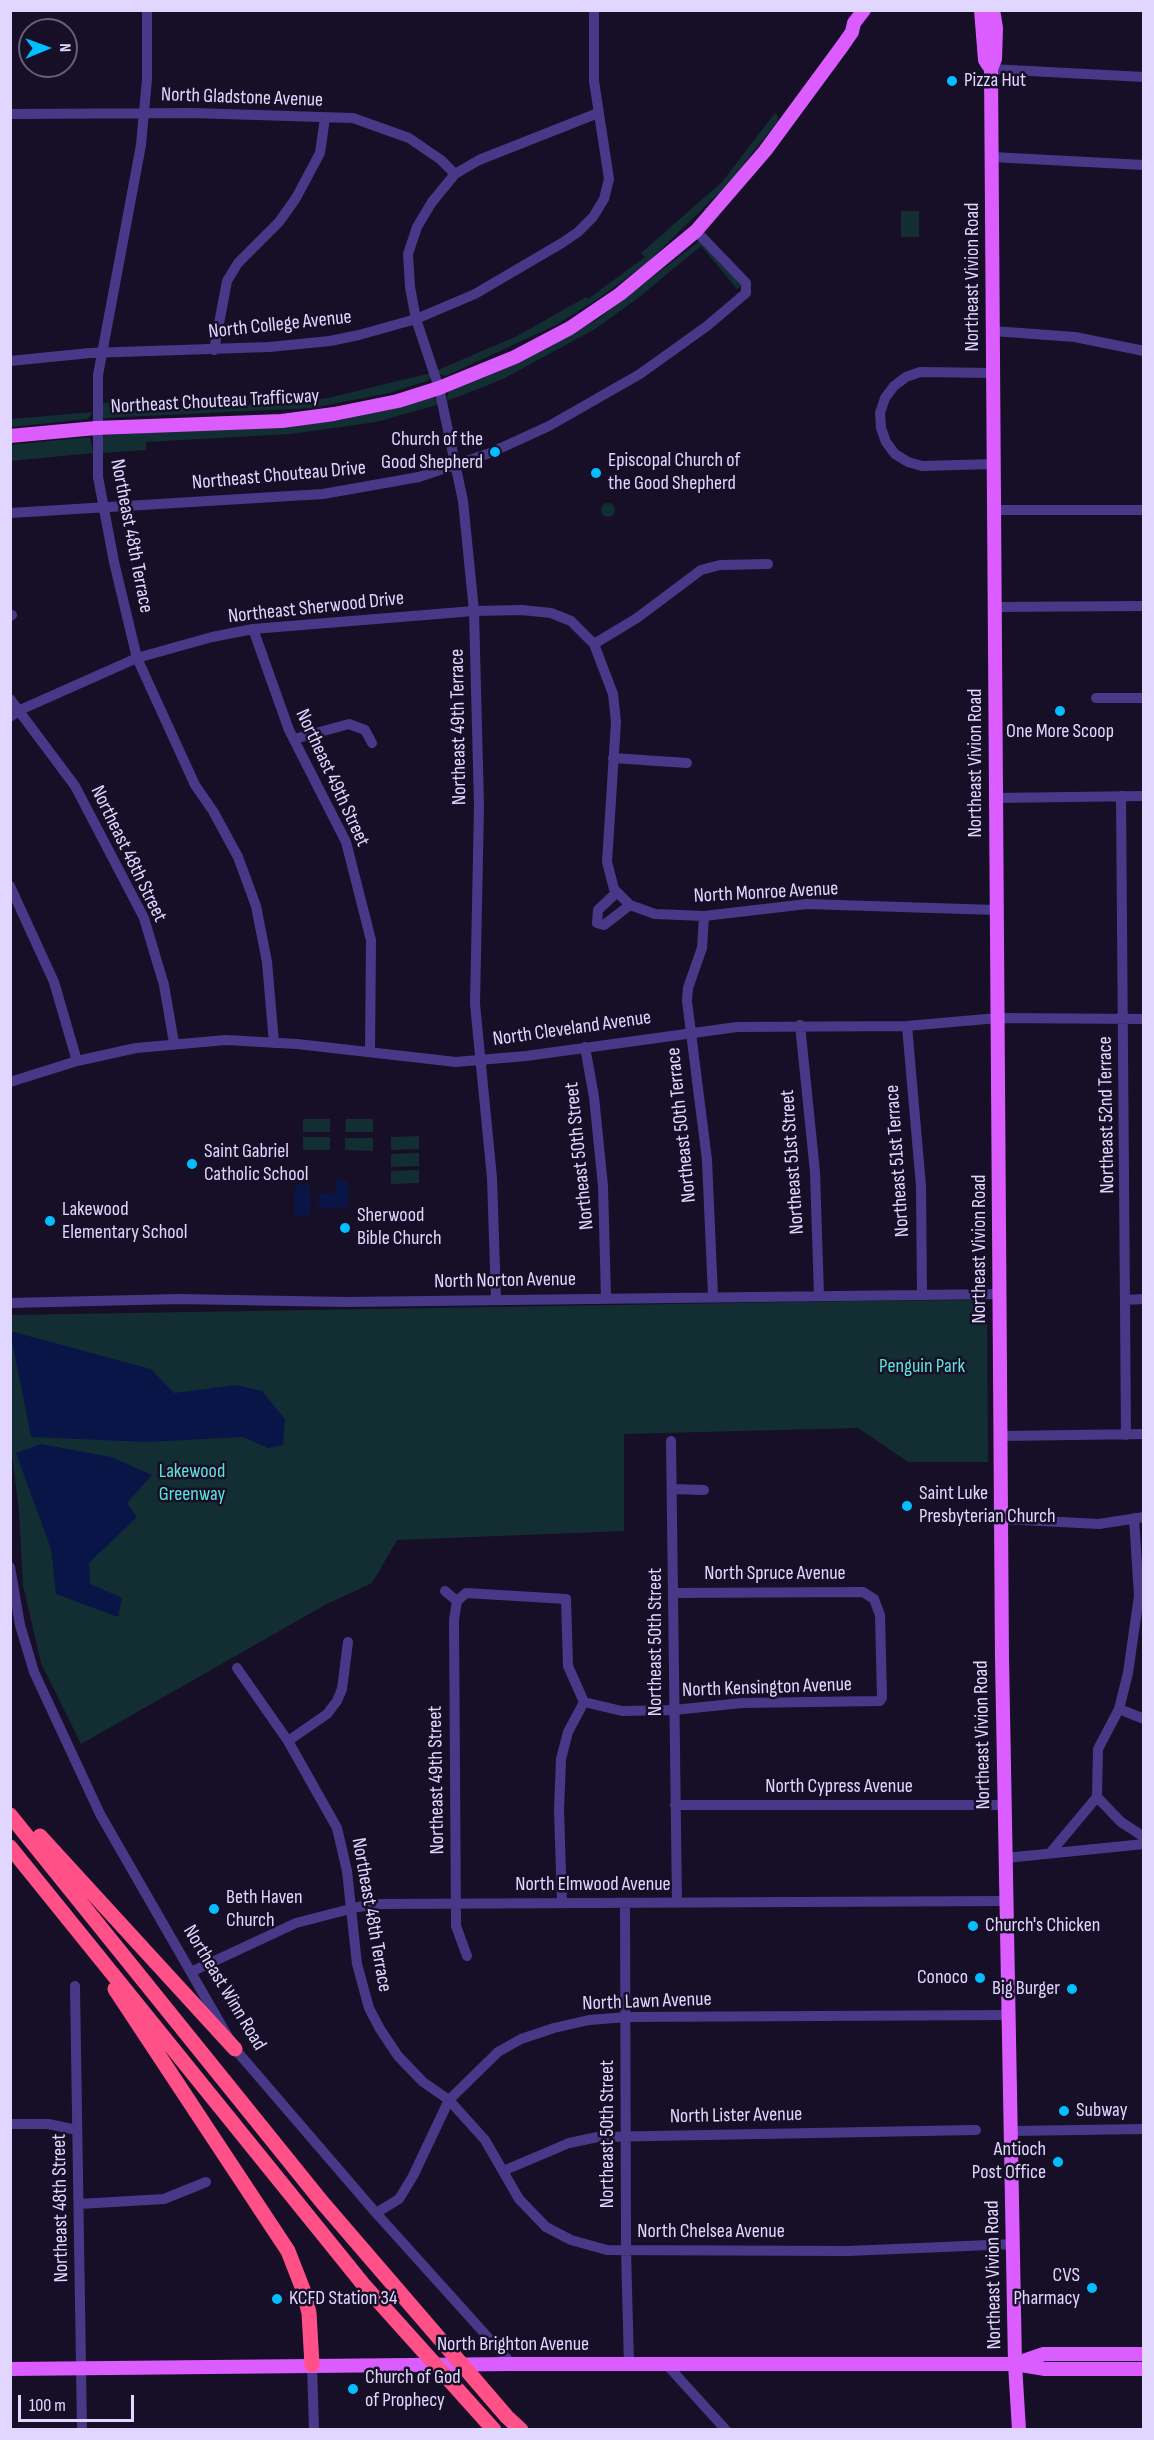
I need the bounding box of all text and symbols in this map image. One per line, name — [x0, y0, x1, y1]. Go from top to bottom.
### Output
north arrow — [18, 18, 78, 78]
text: N — [55, 43, 74, 52]
place label: Pizza Hut — [964, 69, 1026, 93]
marker: Pizza Hut — [945, 74, 959, 88]
street label: North Gladstone Avenue — [161, 83, 323, 113]
street label: Northeast Vivion Road — [961, 203, 985, 351]
street label: North College Avenue — [207, 306, 353, 344]
street label: Northeast Chouteau Trafficway — [110, 385, 320, 419]
place label: Church of the Good Shepherd — [381, 428, 483, 475]
marker: Church of the Good Shepherd — [488, 445, 502, 459]
place label: Episcopal Church of the Good Shepherd — [608, 449, 740, 496]
street label: Northeast Chouteau Drive — [191, 456, 367, 496]
street label: Northeast 48th Terrace — [104, 457, 158, 615]
marker: Episcopal Church of the Good Shepherd — [589, 466, 603, 480]
street label: Northeast Sherwood Drive — [227, 587, 405, 629]
street label: Northeast 49th Terrace — [446, 649, 472, 805]
street label: Northeast Vivion Road — [964, 689, 988, 837]
marker: One More Scoop — [1053, 704, 1067, 718]
street label: Northeast 49th Street — [290, 706, 374, 850]
place label: One More Scoop — [1006, 720, 1114, 744]
street label: Northeast 48th Street — [85, 782, 171, 926]
street label: North Monroe Avenue — [693, 877, 839, 909]
street label: North Cleveland Avenue — [491, 1006, 653, 1052]
street label: Northeast 52nd Terrace — [1094, 1036, 1120, 1194]
street label: Northeast 50th Terrace — [662, 1046, 702, 1204]
street label: Northeast 50th Street — [560, 1081, 600, 1231]
street label: Northeast 51st Terrace — [881, 1084, 915, 1238]
street label: Northeast 51st Street — [776, 1089, 810, 1235]
place label: Saint Gabriel Catholic School — [204, 1140, 308, 1187]
marker: Saint Gabriel Catholic School — [185, 1157, 199, 1171]
street label: Northeast Vivion Road — [968, 1175, 992, 1323]
place label: Lakewood Elementary School — [62, 1198, 188, 1245]
place label: Sherwood Bible Church — [357, 1204, 441, 1251]
marker: Lakewood Elementary School — [43, 1214, 57, 1228]
marker: Sherwood Bible Church — [338, 1221, 352, 1235]
street label: North Norton Avenue — [434, 1268, 576, 1294]
park label: Penguin Park — [879, 1355, 965, 1379]
park label: Lakewood Greenway — [159, 1460, 225, 1507]
place label: Saint Luke Presbyterian Church — [919, 1482, 1056, 1529]
marker: Saint Luke Presbyterian Church — [900, 1499, 914, 1513]
street label: North Spruce Avenue — [704, 1562, 846, 1586]
street label: Northeast 50th Street — [644, 1568, 668, 1716]
street label: Northeast Vivion Road — [970, 1660, 996, 1810]
street label: North Kensington Avenue — [682, 1673, 852, 1703]
street label: Northeast 49th Street — [424, 1705, 450, 1855]
street label: North Cypress Avenue — [765, 1775, 913, 1799]
street label: Northeast 48th Terrace — [346, 1836, 396, 1994]
street label: North Elmwood Avenue — [515, 1873, 671, 1897]
place label: Beth Haven Church — [226, 1886, 303, 1933]
marker: Beth Haven Church — [207, 1902, 221, 1916]
place label: Church's Chicken — [985, 1914, 1100, 1938]
marker: Church's Chicken — [966, 1919, 980, 1933]
street label: Northeast Winn Road — [177, 1921, 271, 2055]
place label: Conoco — [917, 1966, 968, 1990]
marker: Conoco — [973, 1971, 987, 1985]
place label: Big Burger — [992, 1977, 1060, 2001]
marker: Big Burger — [1065, 1982, 1079, 1996]
street label: North Lawn Avenue — [582, 1988, 712, 2016]
street label: Northeast 50th Street — [596, 2060, 620, 2208]
place label: Subway — [1076, 2099, 1127, 2123]
street label: North Lister Avenue — [670, 2103, 802, 2129]
marker: Subway — [1057, 2104, 1071, 2118]
street label: Northeast 48th Street — [48, 2134, 74, 2282]
place label: Antioch Post Office — [972, 2138, 1046, 2185]
marker: Antioch Post Office — [1051, 2155, 1065, 2169]
street label: Northeast Vivion Road — [981, 2200, 1007, 2350]
street label: North Chelsea Avenue — [637, 2220, 785, 2244]
place label: CVS Pharmacy — [1013, 2264, 1080, 2311]
marker: CVS Pharmacy — [1085, 2281, 1099, 2295]
place label: KCFD Station 34 — [289, 2287, 397, 2311]
marker: KCFD Station 34 — [270, 2292, 284, 2306]
street label: North Brighton Avenue — [437, 2333, 589, 2357]
place label: Church of God of Prophecy — [365, 2366, 461, 2413]
marker: Church of God of Prophecy — [346, 2382, 360, 2396]
scale bar — [21, 2383, 136, 2421]
text: 100 m — [29, 2395, 66, 2416]

